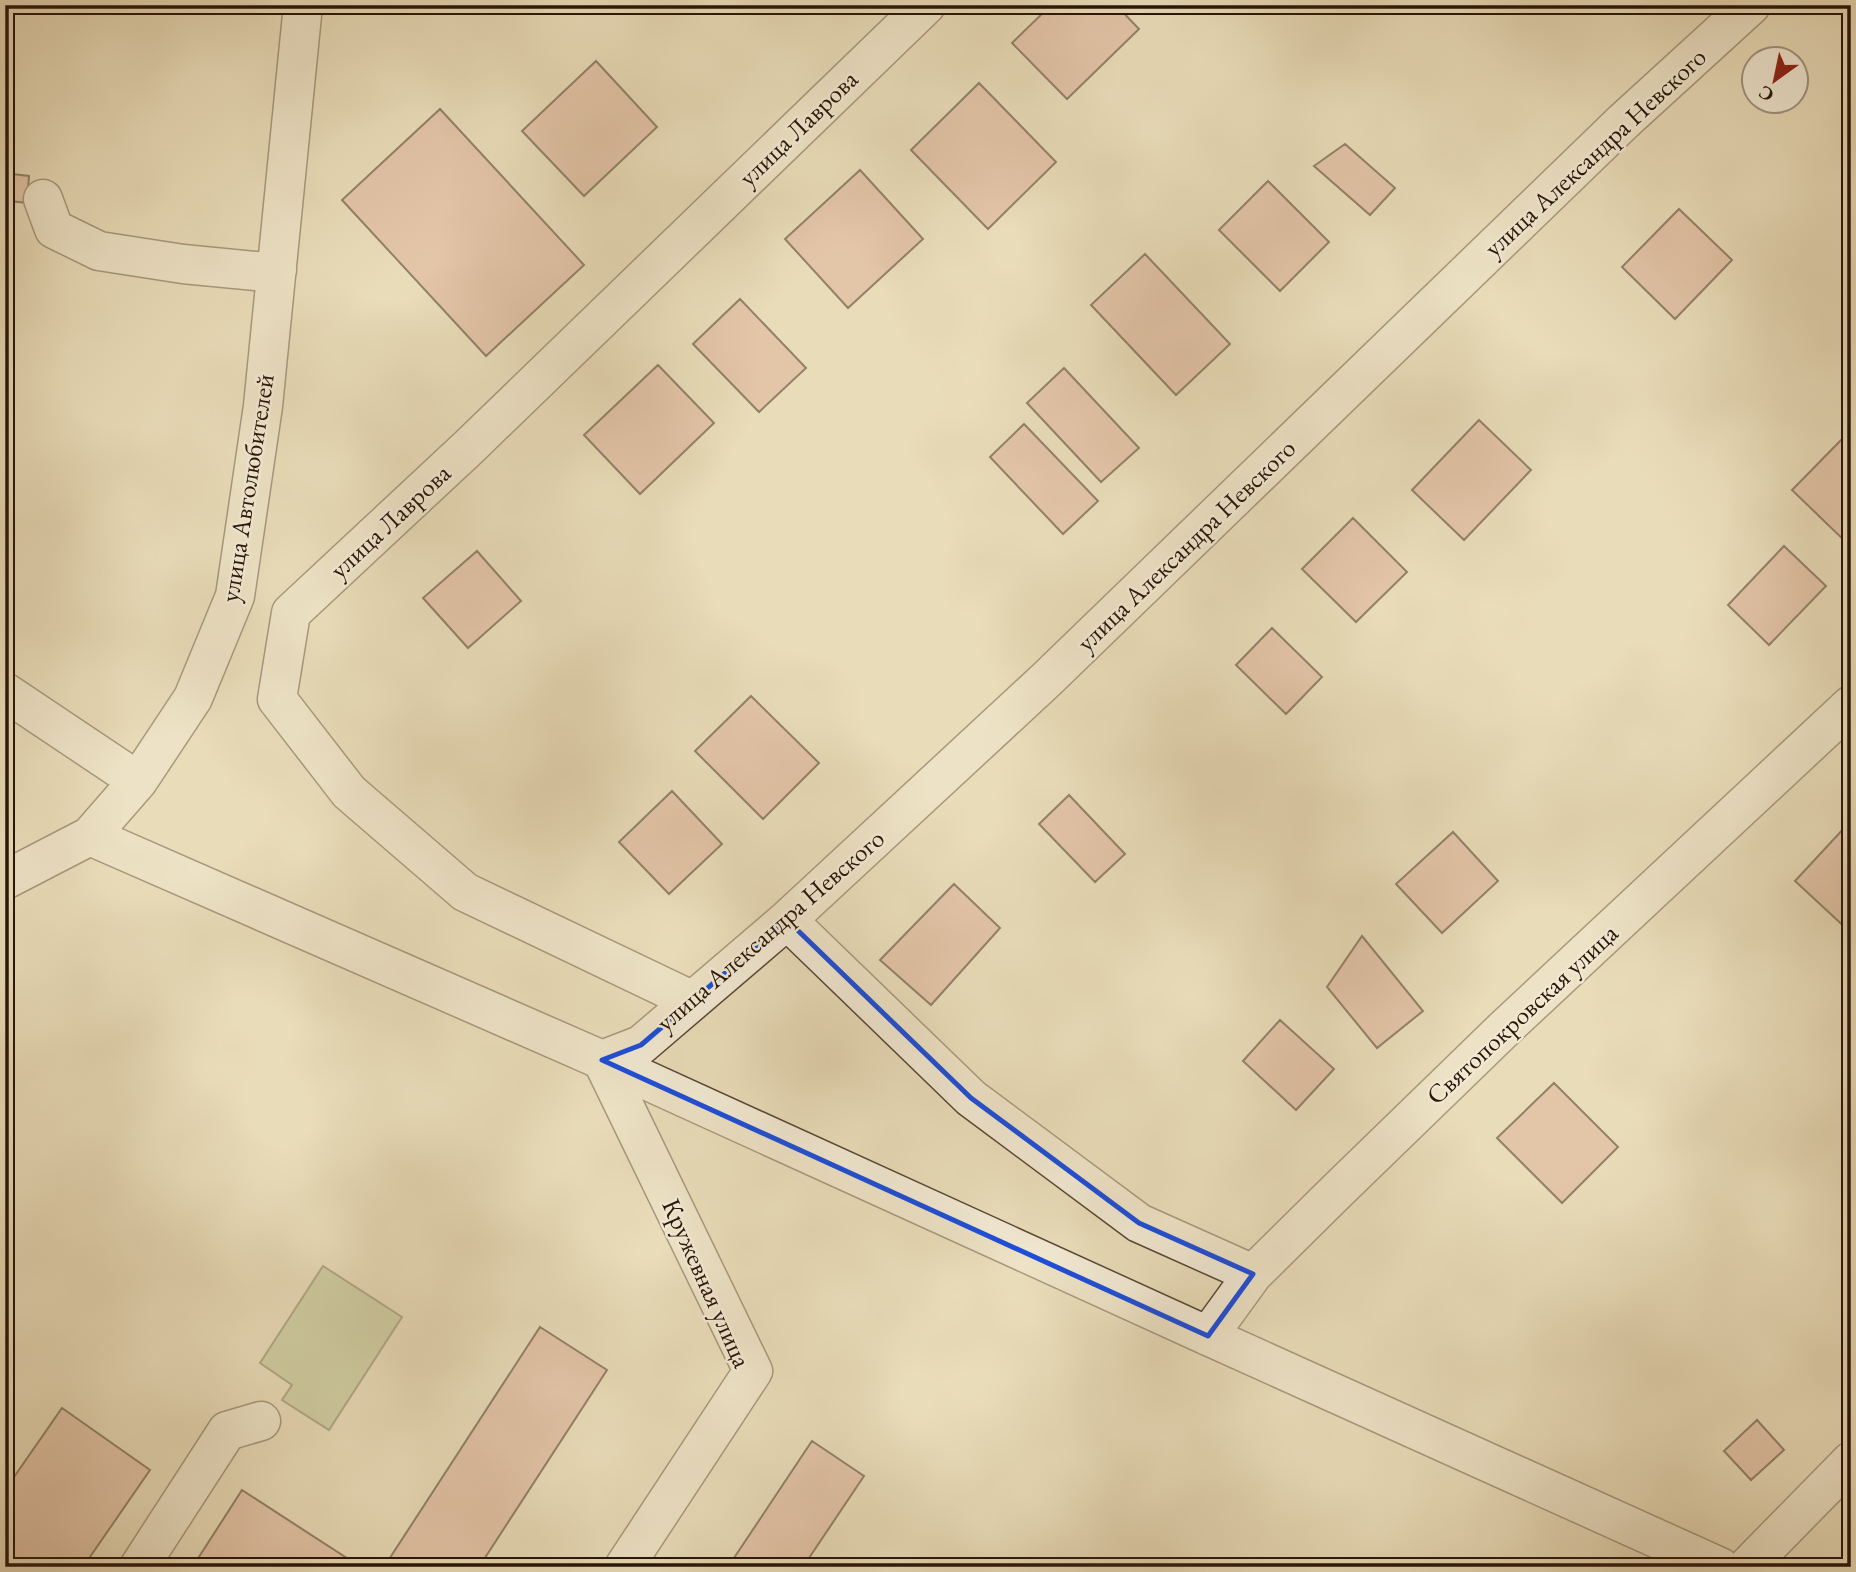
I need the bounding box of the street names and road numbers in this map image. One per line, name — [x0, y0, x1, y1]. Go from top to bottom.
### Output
street label: улица Александра Невского — [1477, 40, 1713, 264]
street label: улица Лаврова — [731, 62, 865, 194]
street label: улица Автолюбителей — [212, 371, 282, 605]
street label: улица Александра Невского — [1069, 431, 1303, 659]
street label: улица Лаврова — [322, 456, 458, 586]
street label: улица Александра Невского — [649, 821, 891, 1039]
street label: Святопокровская улица — [1419, 916, 1626, 1112]
street label: Кружевная улица — [655, 1193, 760, 1373]

